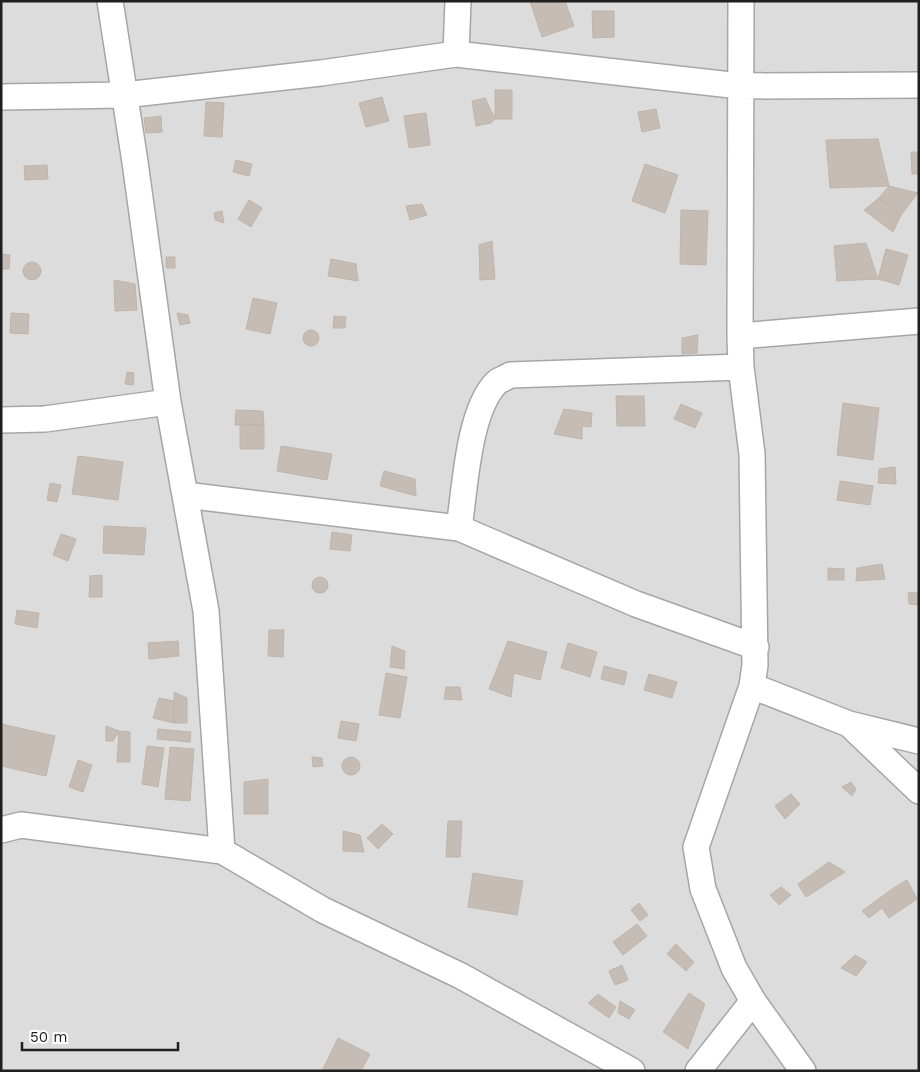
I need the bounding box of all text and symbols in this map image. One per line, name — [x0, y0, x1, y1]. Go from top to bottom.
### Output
scale bar — [22, 1020, 179, 1052]
text: 50 m — [30, 1028, 67, 1046]

